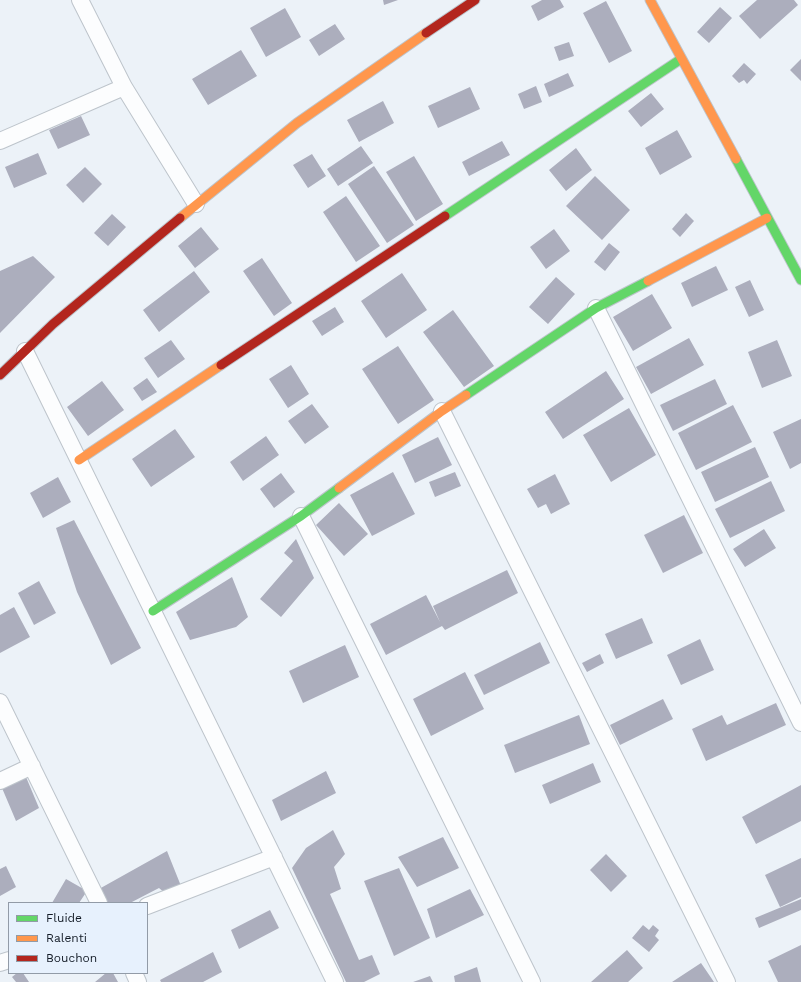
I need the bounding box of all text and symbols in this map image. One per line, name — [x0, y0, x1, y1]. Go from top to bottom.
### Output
legend — [8, 902, 148, 974]
text: Fluide — [46, 911, 82, 925]
text: Ralenti — [46, 931, 87, 945]
text: Bouchon — [46, 951, 97, 965]

